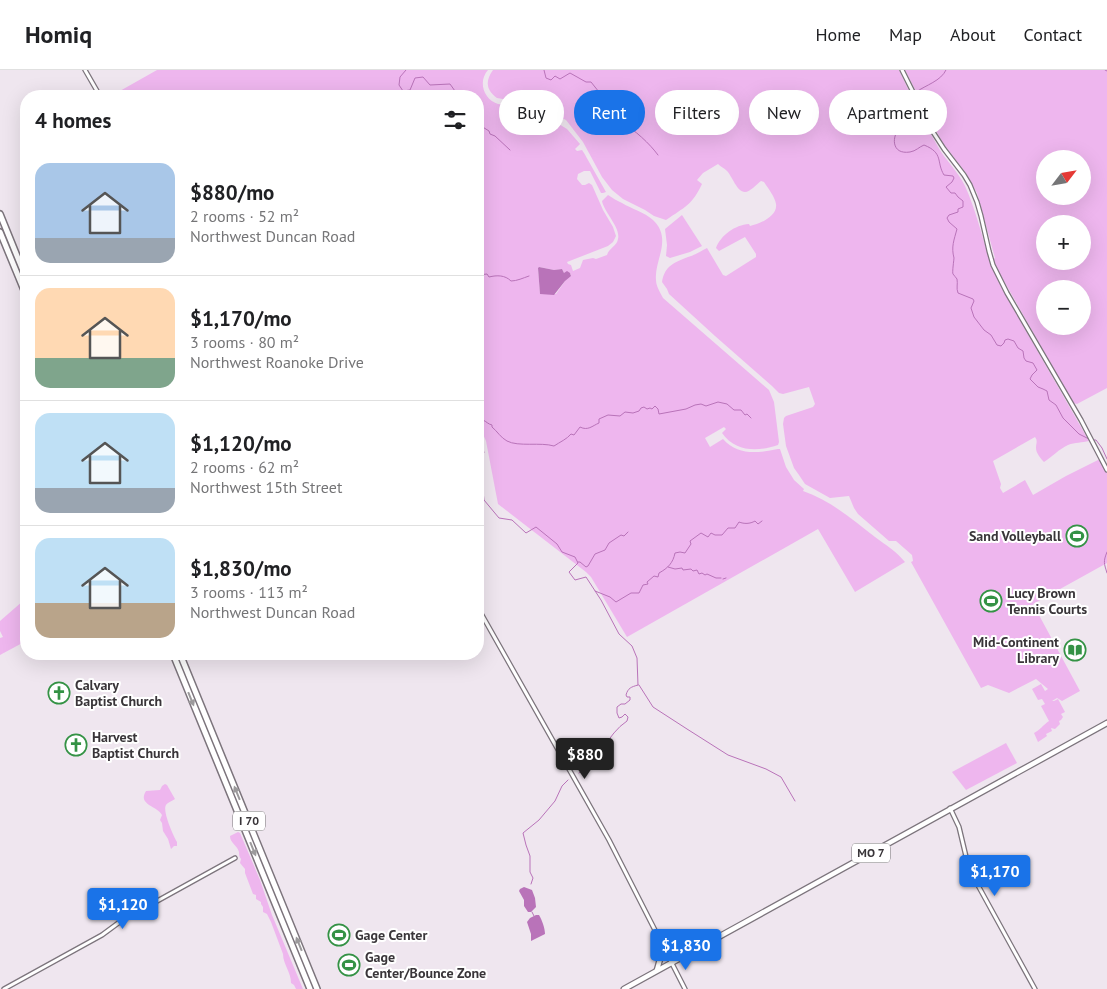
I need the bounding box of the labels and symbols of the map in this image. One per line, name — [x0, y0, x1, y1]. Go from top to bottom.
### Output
north arrow — [1036, 150, 1091, 205]
sports icon: Sand Volleyball — [1065, 524, 1089, 548]
place label: Sand Volleyball — [969, 527, 1062, 545]
place label: Lucy Brown Tennis Courts — [1007, 584, 1087, 618]
sports icon: Lucy Brown Tennis Courts — [979, 589, 1003, 613]
place label: Mid-Continent Library — [973, 633, 1059, 667]
library icon: Mid-Continent Library — [1063, 638, 1087, 662]
place label: Calvary Baptist Church — [75, 676, 162, 710]
church icon: Calvary Baptist Church — [47, 681, 71, 705]
one-way arrow — [188, 692, 196, 706]
place label: Harvest Baptist Church — [92, 728, 179, 762]
church icon: Harvest Baptist Church — [64, 733, 88, 757]
pin: $880 — [555, 738, 615, 780]
one-way arrow — [233, 786, 241, 801]
road number: I 70 — [233, 811, 265, 830]
one-way arrow — [249, 842, 257, 856]
road number: MO 7 — [852, 844, 890, 862]
pin: $1,170 — [954, 854, 1036, 897]
pin: $1,120 — [82, 888, 164, 930]
sports icon: Gage Center — [327, 923, 351, 947]
place label: Gage Center — [355, 926, 427, 944]
pin: $1,830 — [645, 928, 727, 971]
one-way arrow — [294, 937, 302, 951]
place label: Gage Center/Bounce Zone — [365, 948, 486, 982]
sports icon: Gage Center/Bounce Zone — [337, 953, 361, 977]

